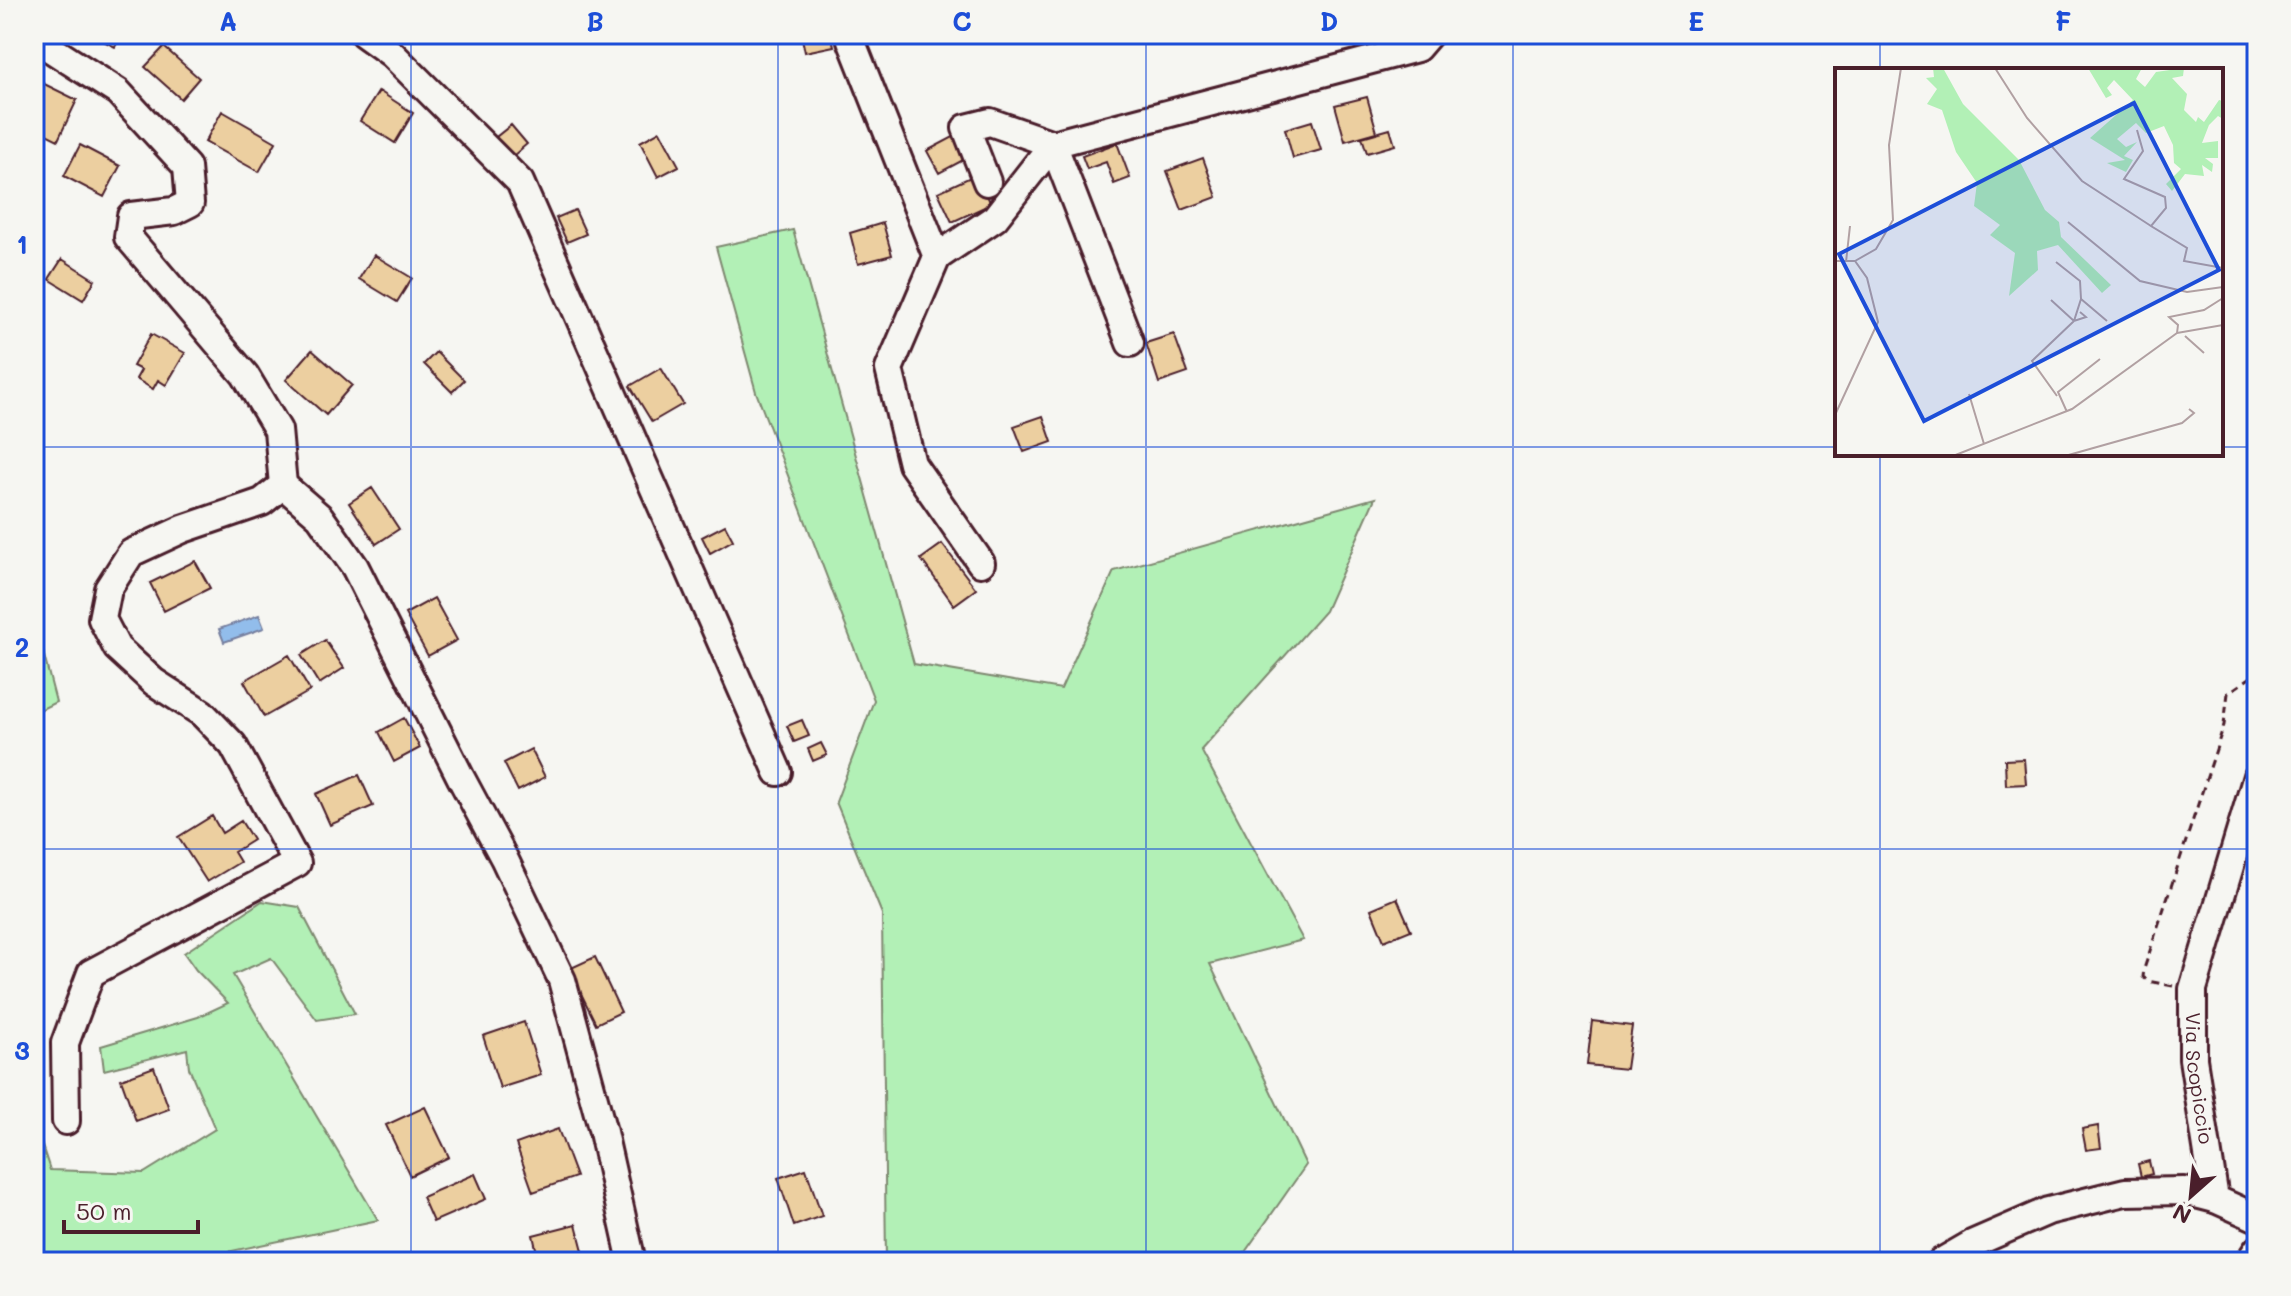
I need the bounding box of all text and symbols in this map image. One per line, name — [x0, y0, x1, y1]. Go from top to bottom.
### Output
text: A — [219, 4, 237, 38]
text: B — [586, 4, 604, 38]
text: C — [952, 4, 972, 38]
text: D — [1320, 4, 1338, 38]
text: E — [1688, 4, 1704, 38]
text: F — [2055, 4, 2071, 38]
inset map — [1835, 68, 2223, 456]
text: 1 — [16, 227, 28, 261]
text: 2 — [15, 630, 29, 664]
street label: Via Scopiccio — [2181, 1012, 2220, 1146]
text: 3 — [14, 1033, 30, 1067]
north arrow — [2151, 1156, 2231, 1236]
scale bar — [64, 1184, 198, 1234]
text: 50 m — [76, 1195, 132, 1226]
text: N — [2168, 1198, 2196, 1231]

